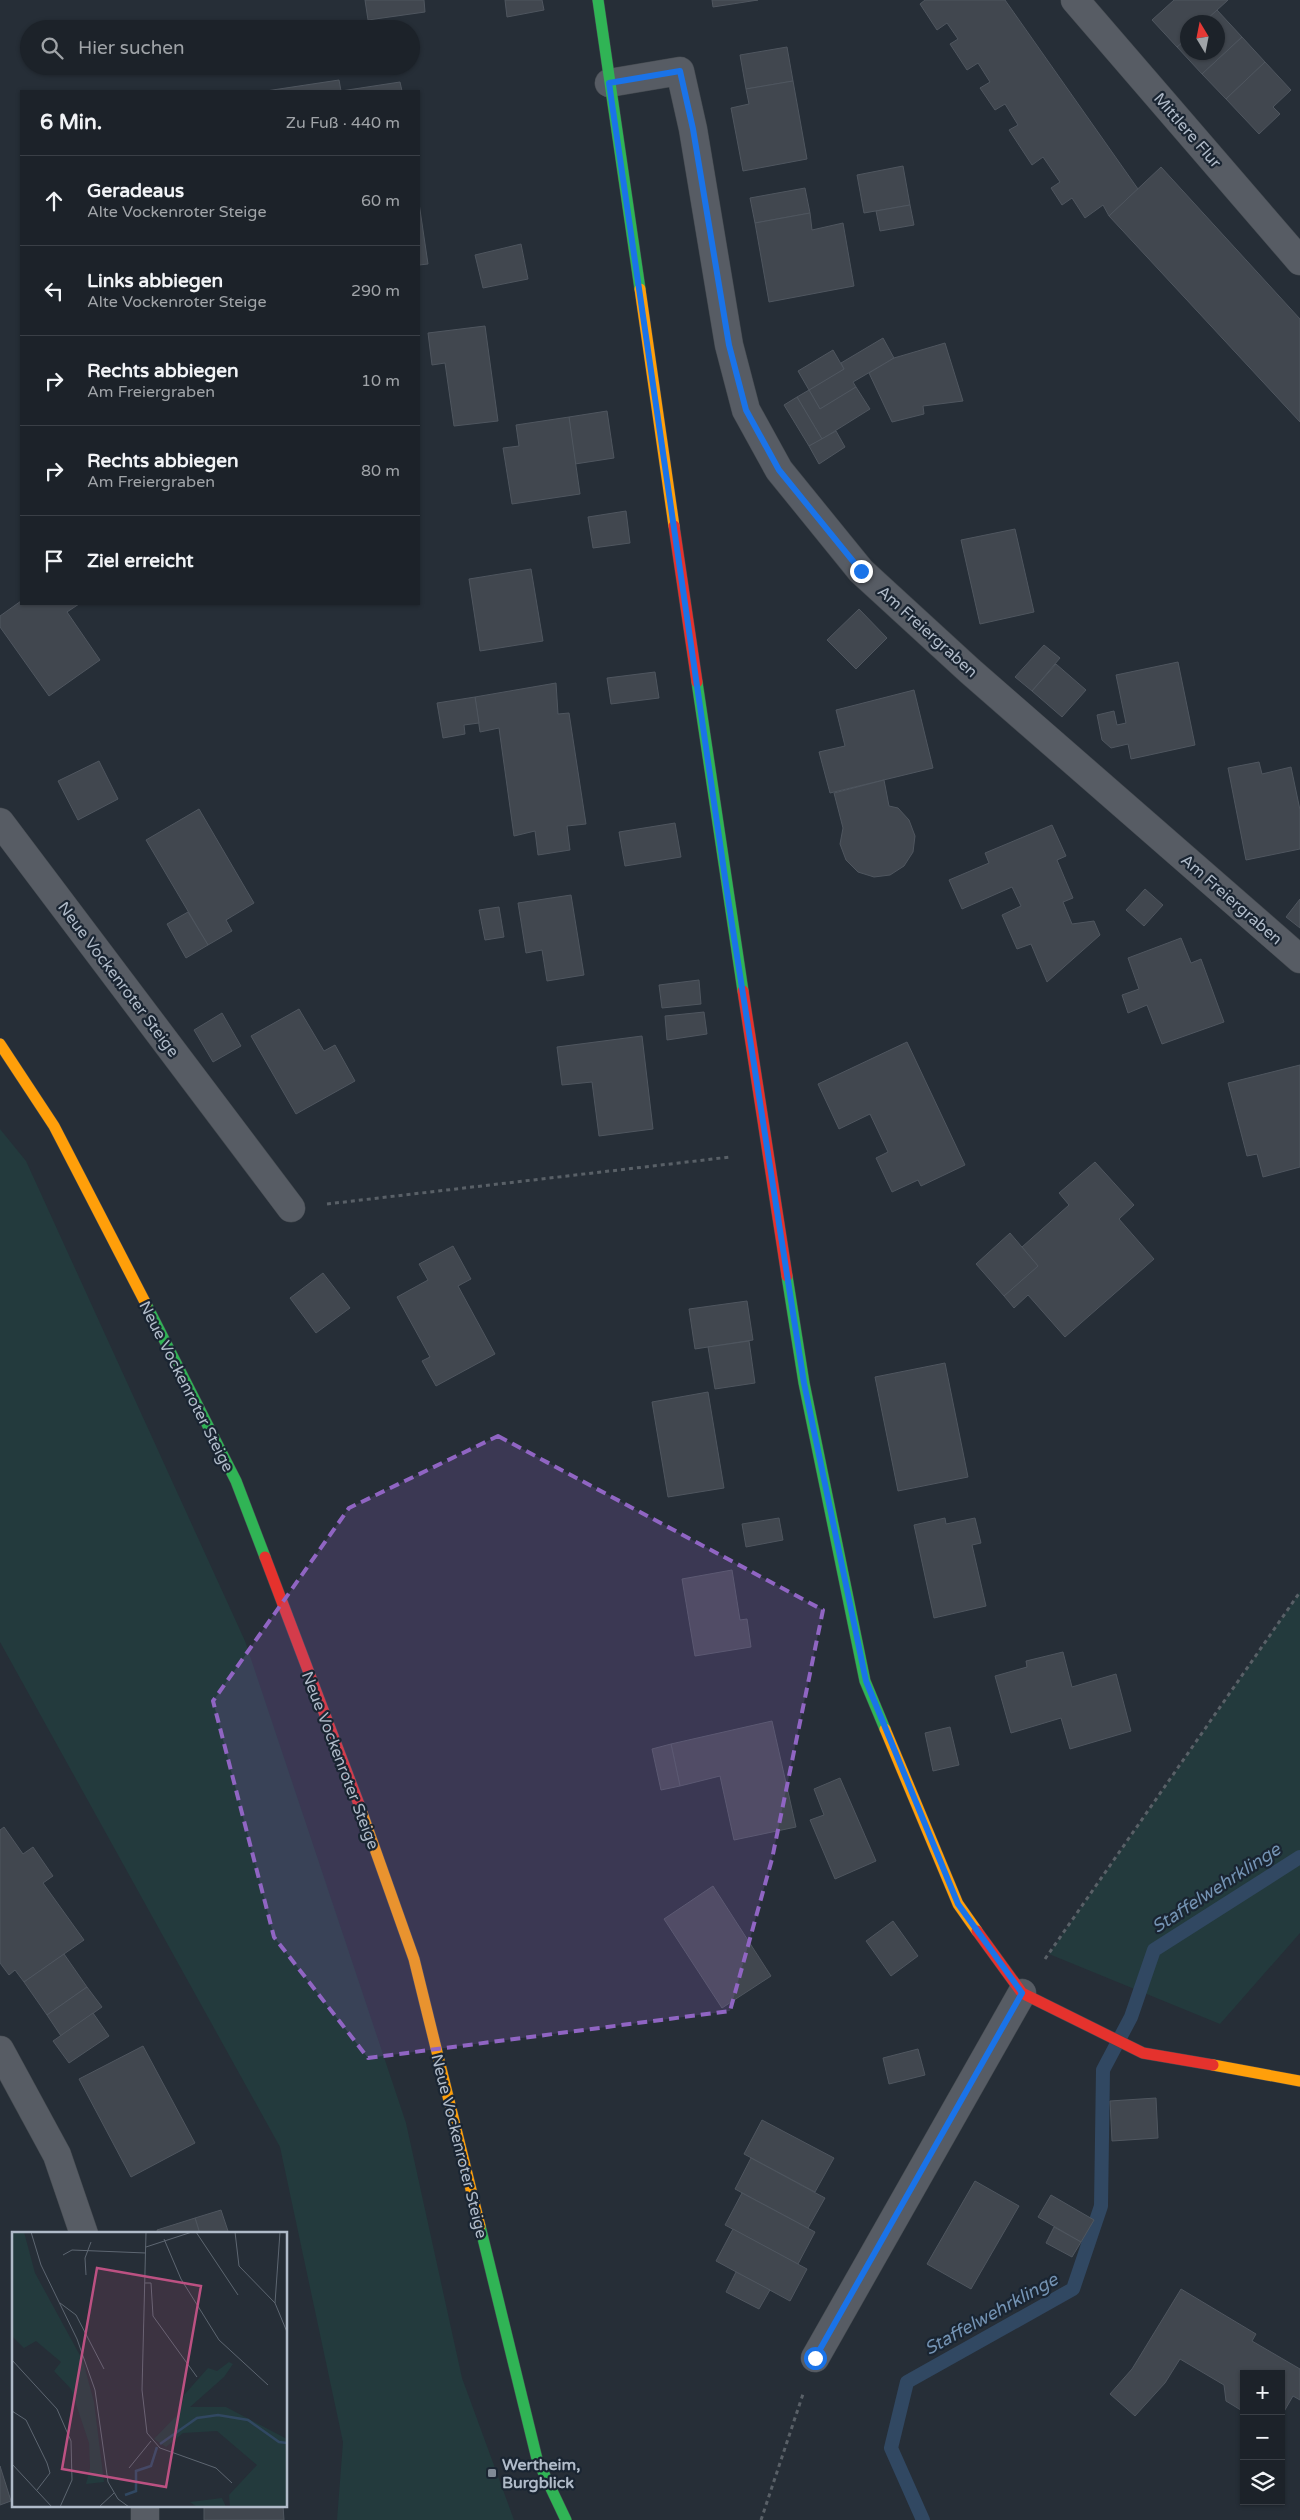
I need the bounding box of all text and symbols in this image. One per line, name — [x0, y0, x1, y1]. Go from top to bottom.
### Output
north arrow — [1180, 15, 1225, 60]
search box — [20, 20, 420, 75]
icon: search — [38, 34, 66, 62]
text: Hier suchen — [78, 37, 185, 59]
street label: Mittlere Flur — [1149, 89, 1226, 173]
text: 6 Min. — [40, 110, 102, 135]
text: Zu Fuß · 440 m — [286, 113, 400, 133]
text: Geradeaus — [87, 180, 184, 202]
icon: ahead — [40, 187, 68, 215]
text: 60 m — [361, 191, 400, 211]
text: Alte Vockenroter Steige — [87, 202, 267, 222]
text: Links abbiegen — [87, 270, 223, 292]
icon: left — [40, 277, 68, 305]
text: 290 m — [351, 281, 400, 301]
text: Alte Vockenroter Steige — [87, 292, 267, 312]
text: Rechts abbiegen — [87, 360, 239, 382]
icon: right — [40, 367, 68, 395]
text: 10 m — [361, 371, 400, 391]
text: Am Freiergraben — [87, 382, 215, 402]
text: Rechts abbiegen — [87, 450, 239, 472]
icon: right — [40, 457, 68, 485]
text: 80 m — [361, 461, 400, 481]
text: Am Freiergraben — [87, 472, 215, 492]
icon: arrive — [40, 547, 68, 575]
text: Ziel erreicht — [87, 550, 194, 572]
route end — [850, 560, 873, 583]
street label: Am Freiergraben — [873, 581, 982, 682]
street label: Am Freiergraben — [1176, 850, 1286, 949]
street label: Neue Vockenroter Steige — [53, 898, 183, 1061]
street label: Neue Vockenroter Steige — [134, 1298, 238, 1475]
street label: Neue Vockenroter Steige — [297, 1669, 383, 1852]
water label: Staffelwehrklinge — [1148, 1838, 1285, 1938]
street label: Neue Vockenroter Steige — [426, 2052, 492, 2240]
inset map — [12, 2232, 288, 2508]
water label: Staffelwehrklinge — [921, 2268, 1062, 2360]
route start — [804, 2347, 827, 2370]
map controls — [1240, 2370, 1285, 2505]
button: + — [1240, 2370, 1285, 2415]
button: − — [1240, 2415, 1285, 2460]
place label: Wertheim, Burgblick — [502, 2455, 580, 2493]
button: layers — [1240, 2460, 1285, 2505]
marker: Wertheim, Burgblick — [486, 2467, 498, 2479]

